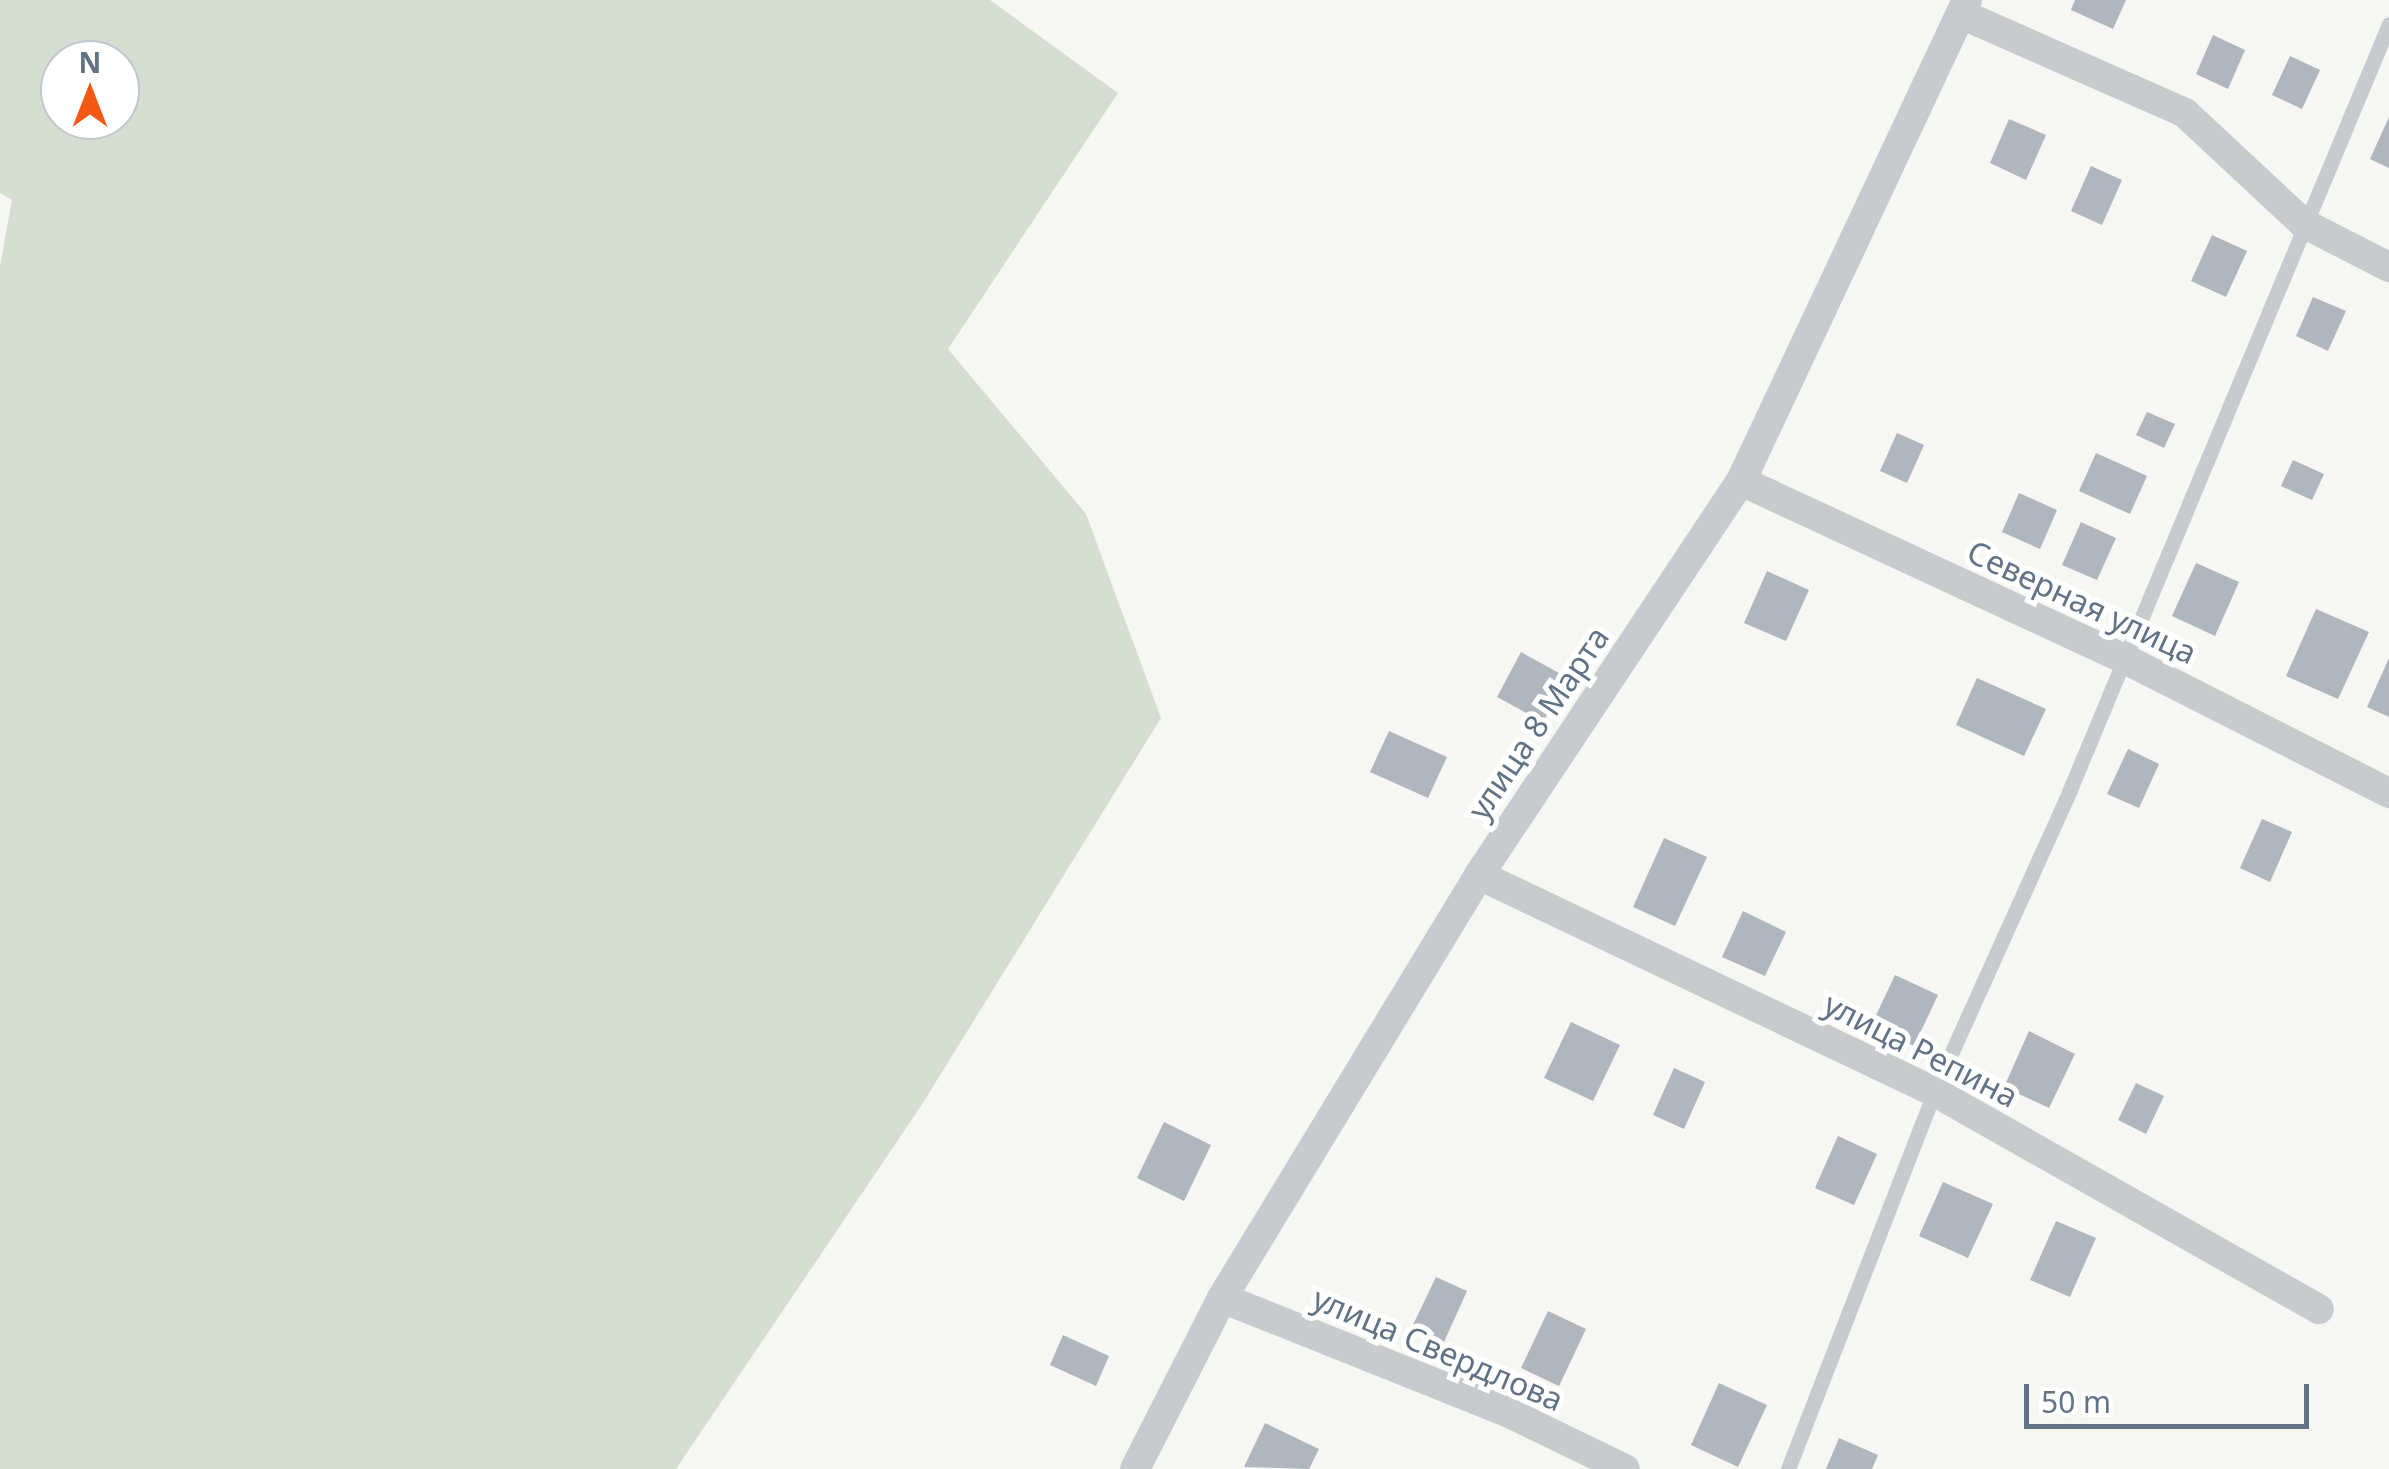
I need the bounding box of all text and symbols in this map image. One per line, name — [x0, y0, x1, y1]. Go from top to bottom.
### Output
north arrow — [40, 40, 140, 140]
text: N — [79, 43, 101, 81]
street label: Северная улица — [1961, 532, 2203, 672]
street label: улица 8 Марта — [1459, 619, 1617, 827]
street label: улица Репина — [1818, 985, 2024, 1115]
street label: улица Свердлова — [1307, 1279, 1569, 1419]
scale bar — [2029, 1364, 2314, 1426]
text: 50 m — [2041, 1381, 2111, 1422]

